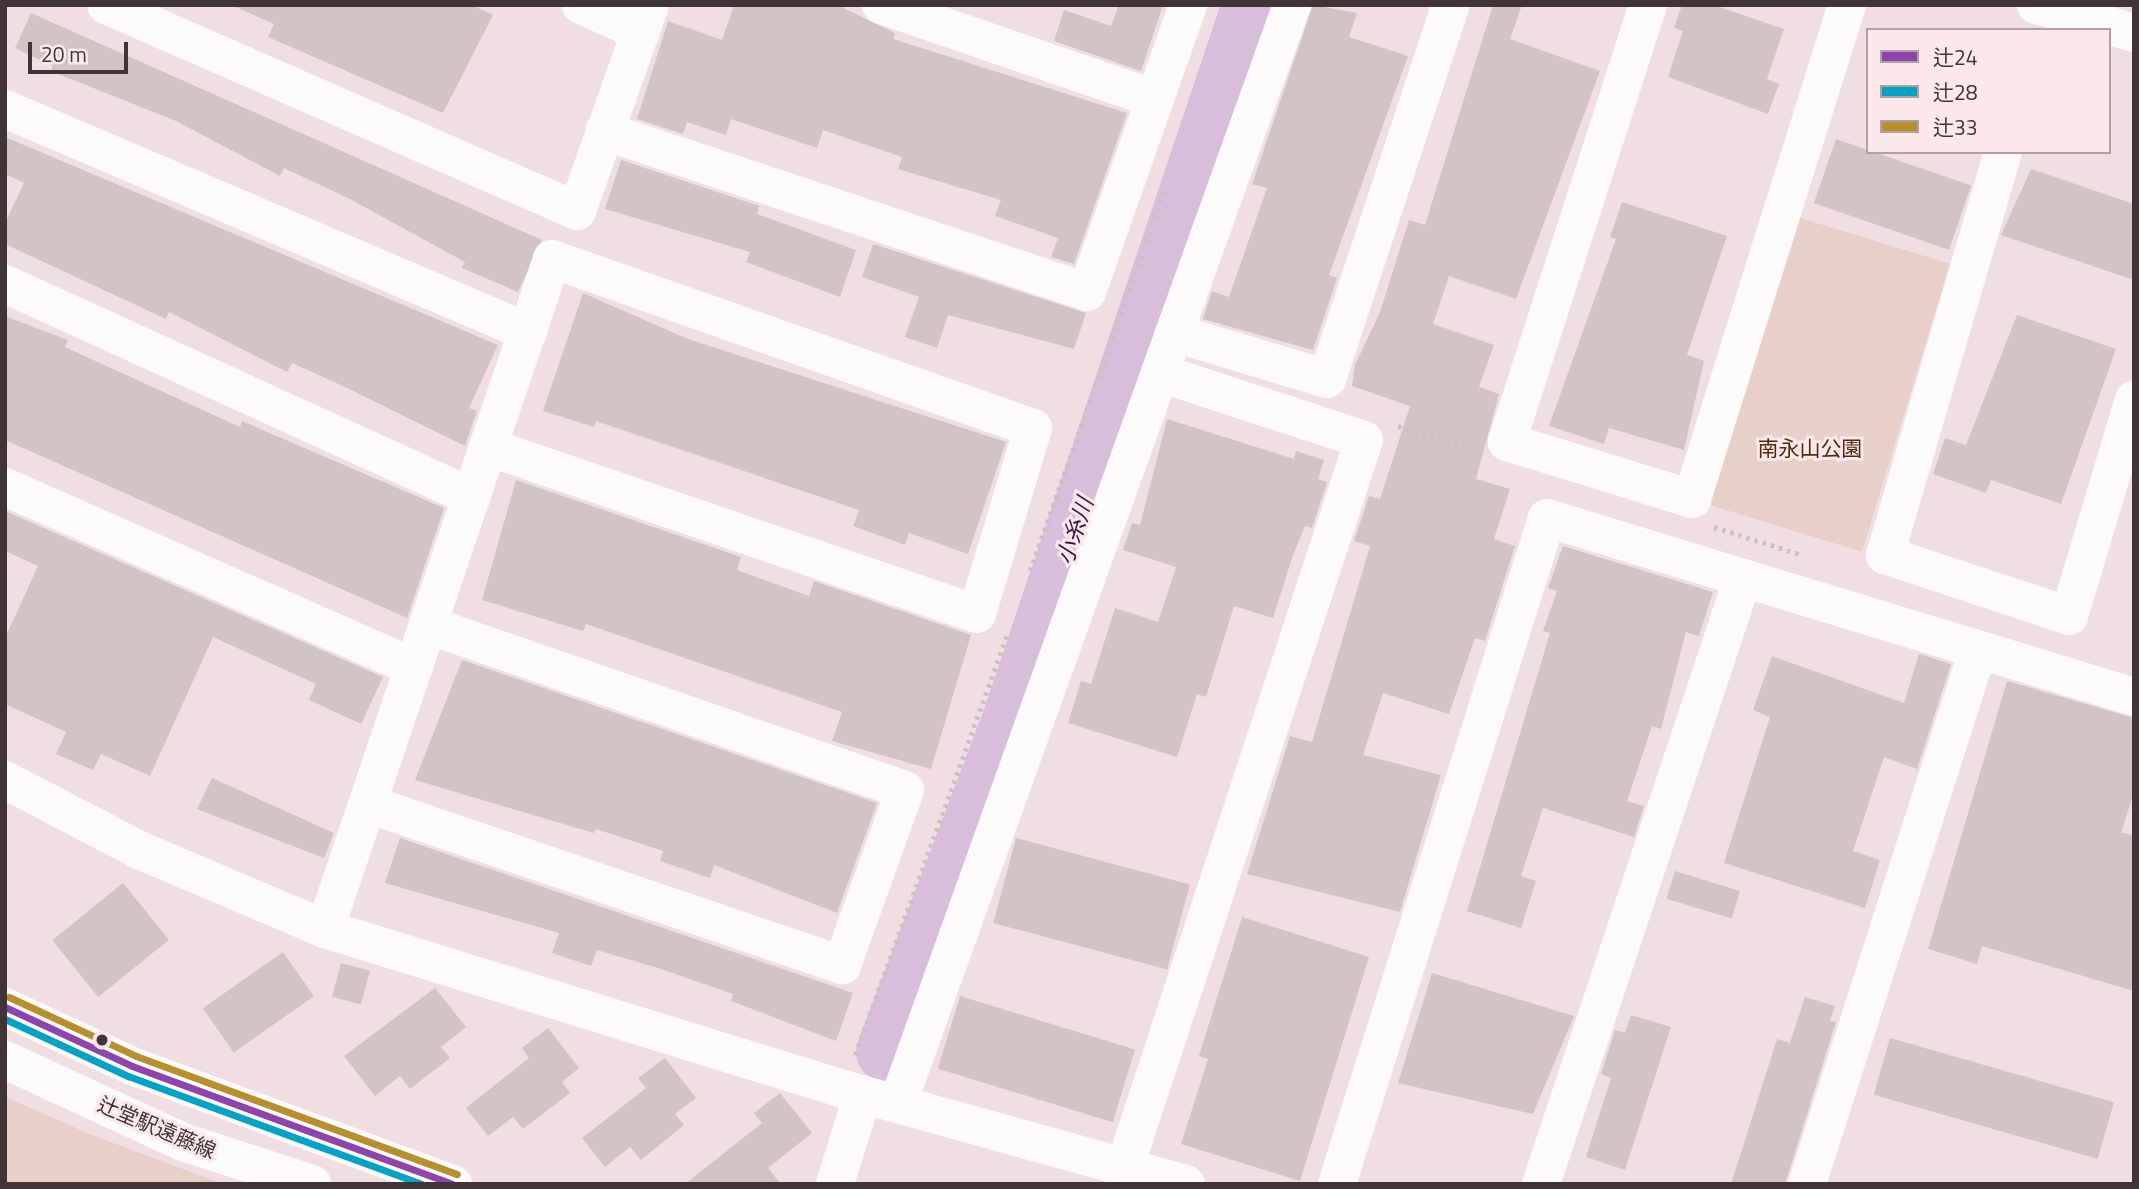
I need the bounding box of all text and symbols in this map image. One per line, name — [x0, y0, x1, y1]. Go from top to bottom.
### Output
scale bar — [32, 28, 131, 72]
legend — [1866, 28, 2111, 154]
text: 20 m — [41, 38, 87, 70]
text: 辻24 — [1933, 41, 1978, 73]
text: 辻28 — [1933, 76, 1978, 108]
text: 辻33 — [1933, 111, 1978, 143]
park label: 南永山公園 — [1758, 435, 1862, 461]
water label: 小糸川 — [1051, 494, 1099, 568]
unlabelled marker — [95, 1033, 109, 1047]
street label: 辻堂駅遠藤線 — [94, 1091, 220, 1163]

